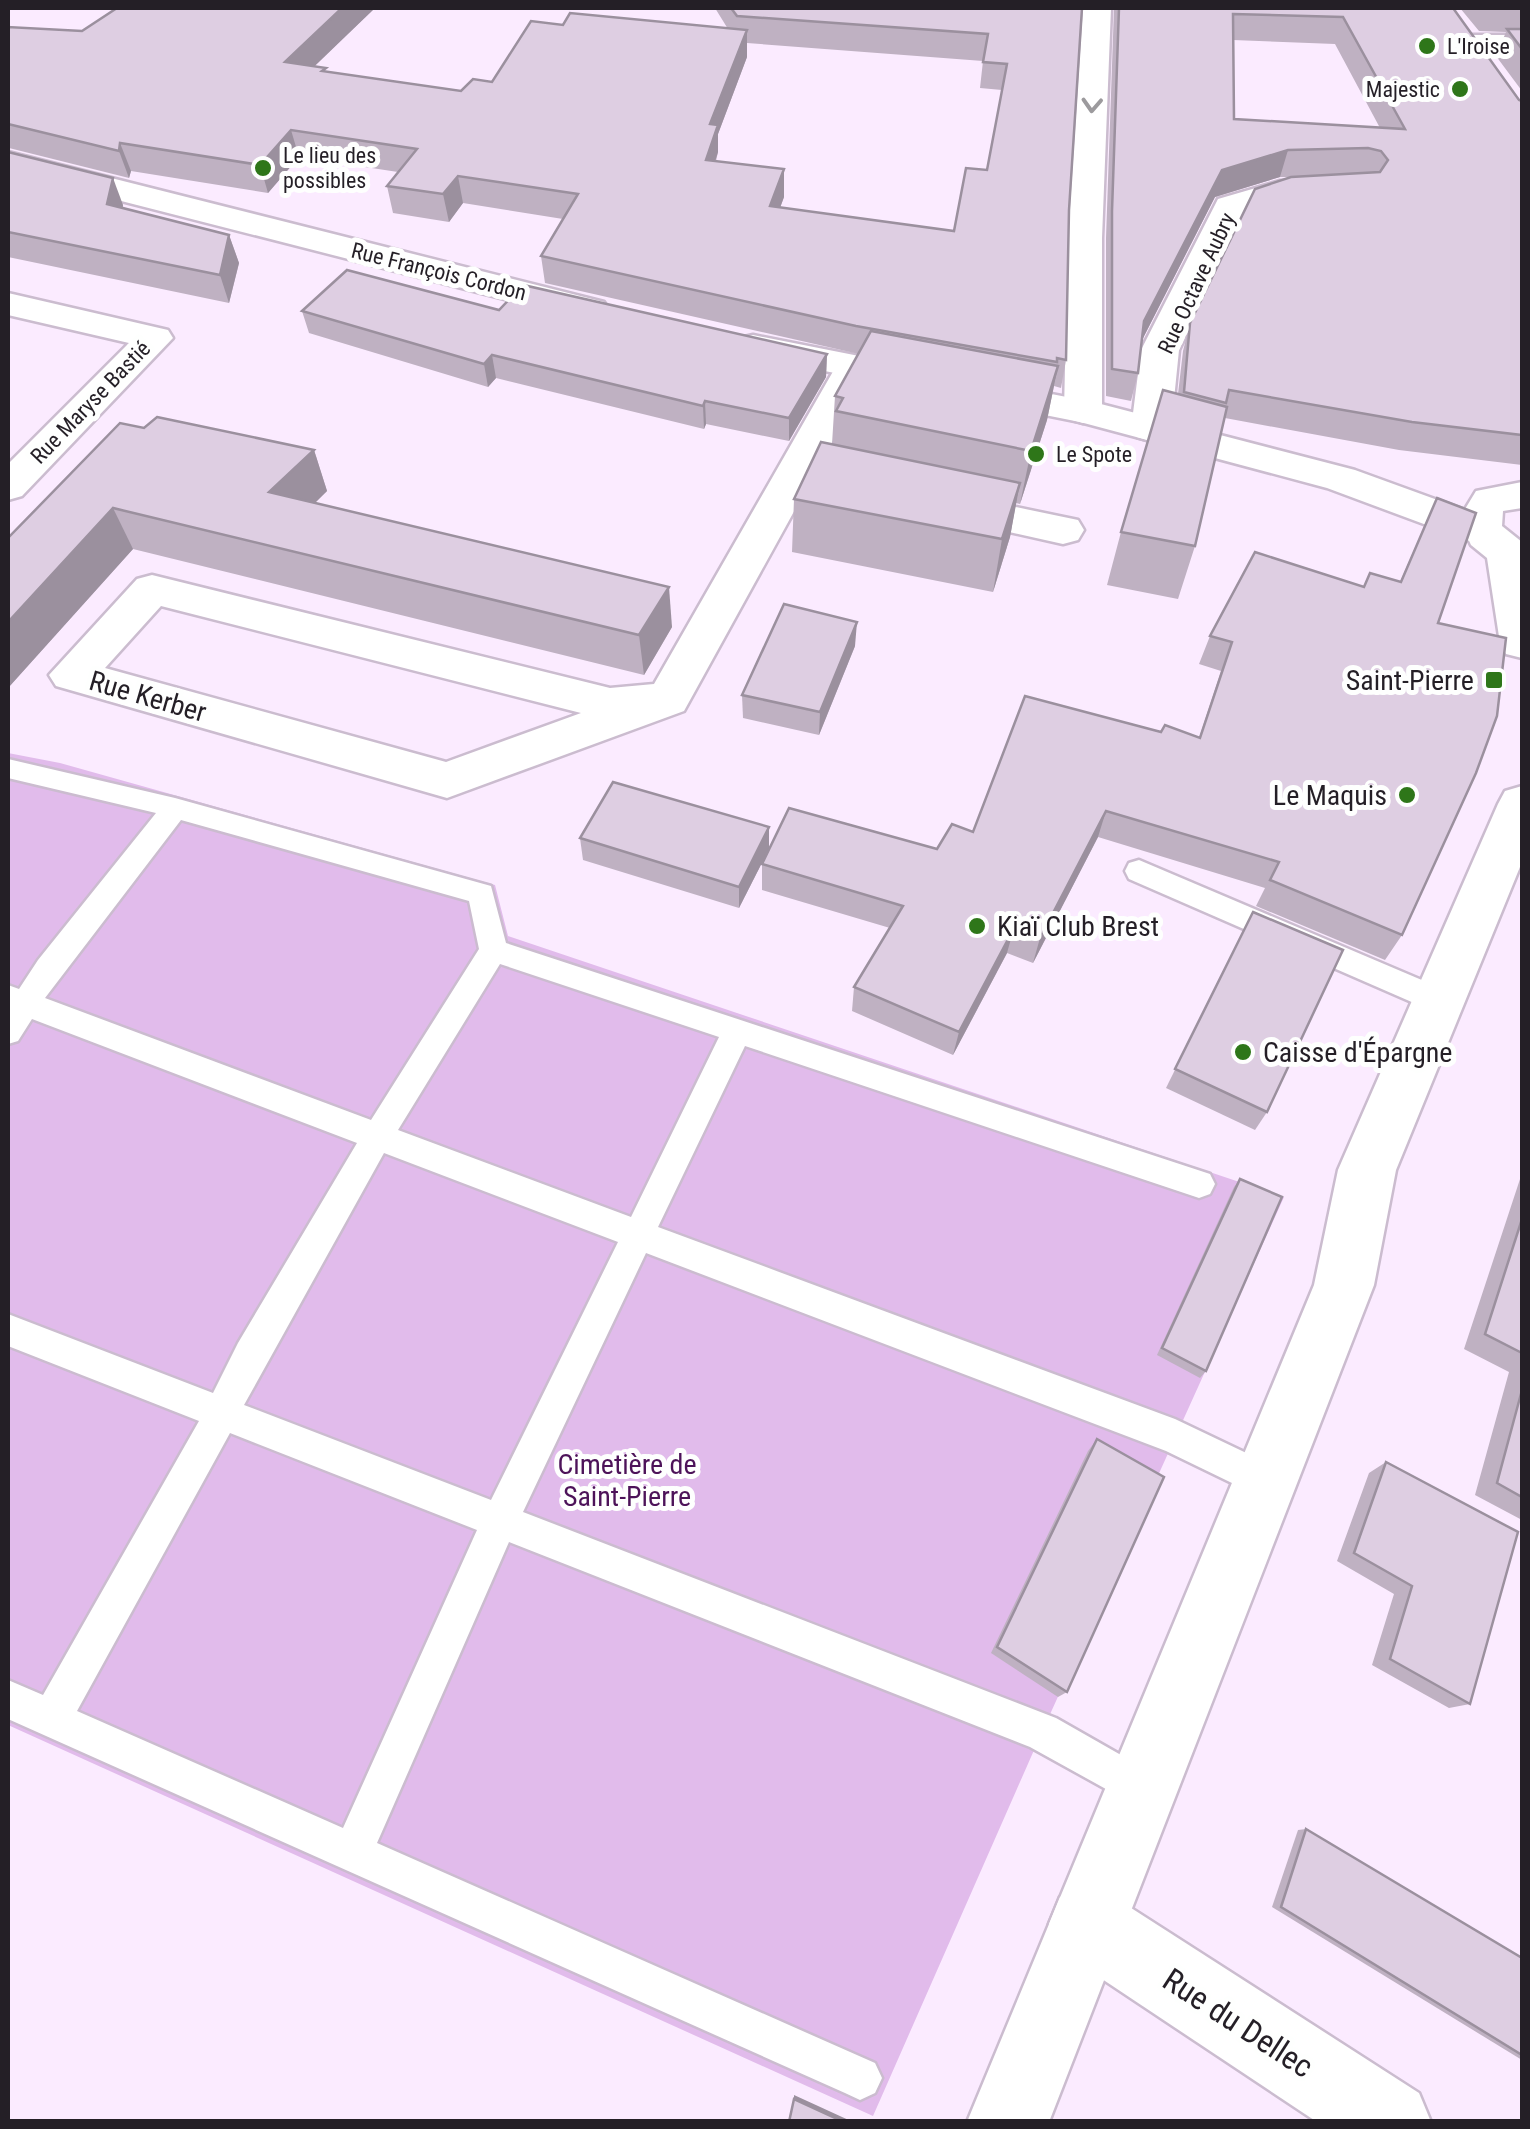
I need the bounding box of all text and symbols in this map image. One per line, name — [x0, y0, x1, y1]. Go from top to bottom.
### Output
place label: L'Iroise — [1447, 34, 1510, 59]
marker: L'Iroise — [1416, 35, 1438, 57]
place label: Majestic — [1366, 77, 1440, 102]
marker: Majestic — [1449, 78, 1471, 100]
one-way arrow — [1082, 97, 1103, 113]
place label: Le lieu des possibles — [283, 143, 376, 193]
marker: Le lieu des possibles — [252, 157, 274, 179]
street label: Rue Octave Aubry — [1153, 209, 1240, 358]
street label: Rue François Cordon — [349, 238, 529, 305]
street label: Rue Maryse Bastié — [26, 336, 155, 469]
place label: Le Spote — [1056, 442, 1132, 467]
marker: Le Spote — [1025, 443, 1047, 465]
street label: Rue Kerber — [86, 664, 210, 729]
place label: Saint-Pierre — [1346, 664, 1474, 697]
marker: Saint-Pierre — [1483, 669, 1505, 691]
place label: Le Maquis — [1273, 779, 1387, 812]
marker: Le Maquis — [1396, 784, 1418, 806]
place label: Kiaï Club Brest — [997, 910, 1159, 943]
marker: Kiaï Club Brest — [966, 915, 988, 937]
place label: Caisse d'Épargne — [1263, 1036, 1453, 1069]
marker: Caisse d'Épargne — [1232, 1041, 1254, 1063]
park label: Cimetière de Saint-Pierre — [557, 1448, 697, 1513]
street label: Rue du Dellec — [1156, 1960, 1320, 2086]

